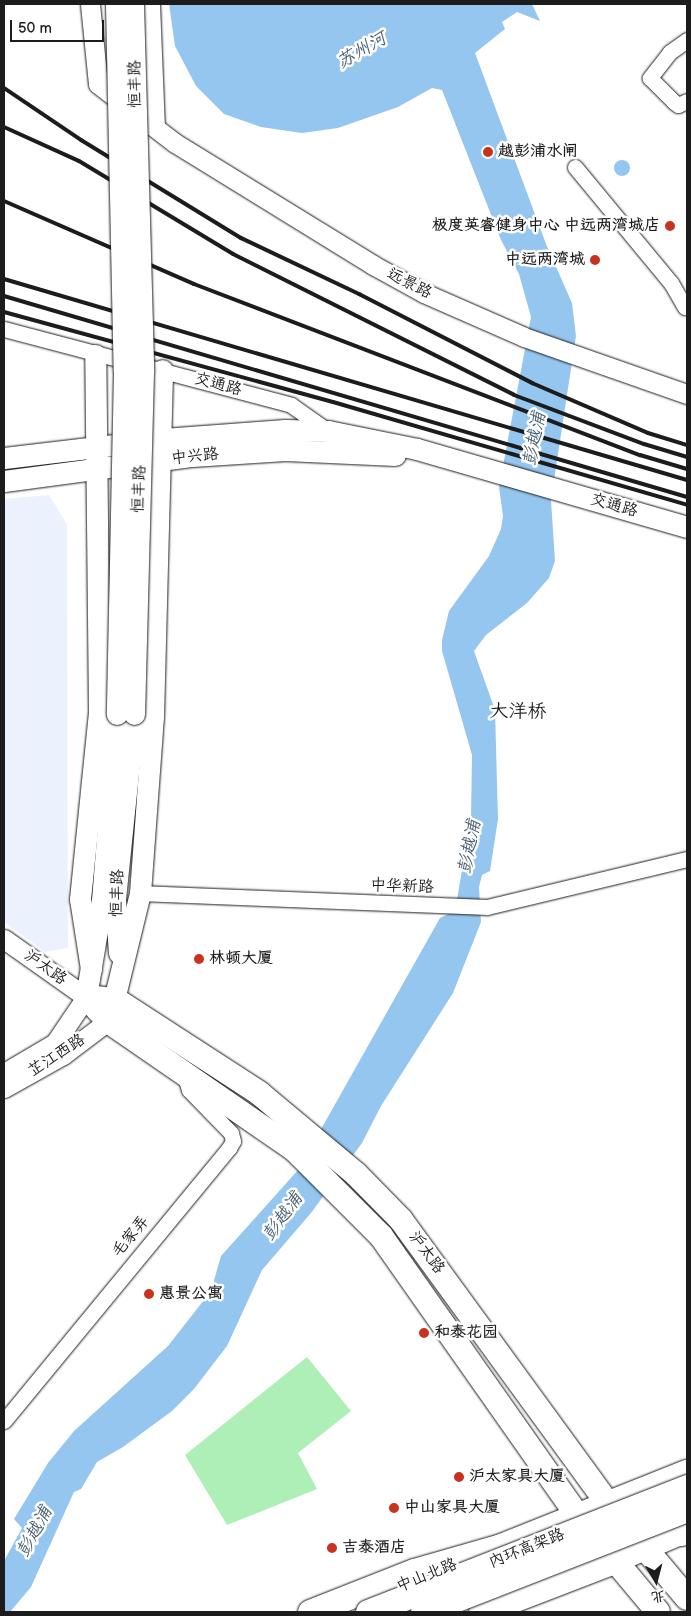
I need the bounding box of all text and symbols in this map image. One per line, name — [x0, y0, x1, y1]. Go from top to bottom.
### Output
scale bar — [12, 10, 106, 42]
text: 50 m — [18, 19, 52, 38]
water label: 苏州河 — [333, 28, 391, 74]
street label: 恒丰路 — [126, 60, 146, 108]
place label: 越彭浦水闸 — [498, 142, 578, 162]
marker: 越彭浦水闸 — [482, 146, 494, 158]
place label: 极度英睿健身中心 中远两湾城店 — [432, 216, 660, 236]
marker: 极度英睿健身中心 中远两湾城店 — [664, 220, 676, 232]
place label: 中远两湾城 — [505, 250, 585, 270]
marker: 中远两湾城 — [589, 254, 601, 266]
street label: 远景路 — [383, 265, 435, 303]
street label: 交通路 — [192, 370, 244, 400]
water label: 彭越浦 — [519, 410, 551, 468]
street label: 中兴路 — [170, 445, 220, 469]
street label: 恒丰路 — [130, 465, 150, 513]
street label: 交通路 — [588, 490, 640, 522]
district label: 大洋桥 — [490, 701, 546, 723]
water label: 彭越浦 — [454, 818, 486, 876]
street label: 恒丰路 — [108, 869, 128, 917]
street label: 中华新路 — [370, 876, 434, 898]
street label: 沪太路 — [20, 946, 70, 990]
place label: 林顿大厦 — [209, 949, 273, 969]
marker: 林顿大厦 — [193, 953, 205, 965]
street label: 芷江西路 — [25, 1031, 89, 1081]
water label: 彭越浦 — [258, 1189, 308, 1245]
street label: 毛家弄 — [108, 1212, 154, 1262]
street label: 沪太路 — [404, 1228, 448, 1278]
place label: 惠景公寓 — [159, 1284, 223, 1304]
marker: 惠景公寓 — [143, 1288, 155, 1300]
place label: 和泰花园 — [434, 1323, 498, 1343]
marker: 和泰花园 — [418, 1327, 430, 1339]
place label: 沪太家具大厦 — [469, 1467, 565, 1487]
marker: 沪太家具大厦 — [453, 1471, 465, 1483]
place label: 中山家具大厦 — [404, 1498, 500, 1518]
marker: 中山家具大厦 — [388, 1502, 400, 1514]
water label: 彭越浦 — [13, 1503, 57, 1561]
street label: 内环高架路 — [486, 1525, 568, 1573]
place label: 吉泰酒店 — [342, 1538, 406, 1558]
marker: 吉泰酒店 — [326, 1542, 338, 1554]
street label: 中山北路 — [394, 1555, 460, 1597]
north arrow — [631, 1556, 681, 1606]
text: 北 — [650, 1587, 666, 1606]

